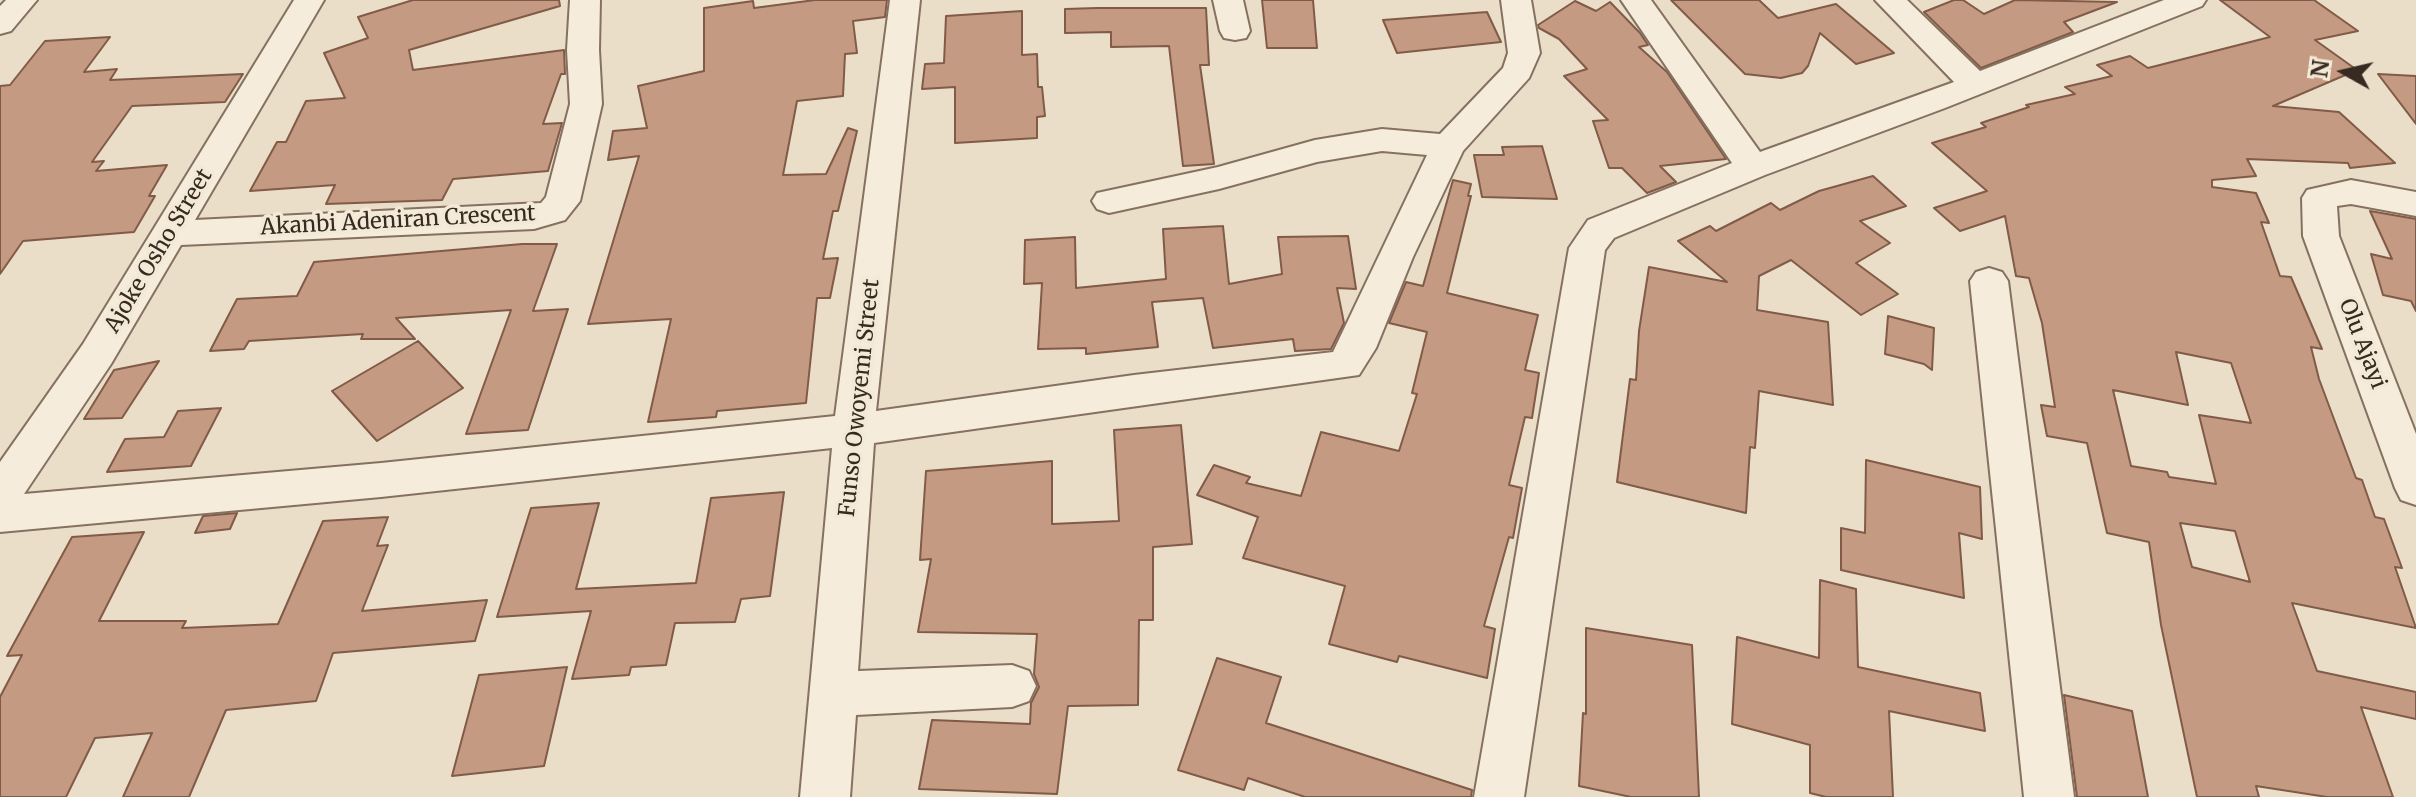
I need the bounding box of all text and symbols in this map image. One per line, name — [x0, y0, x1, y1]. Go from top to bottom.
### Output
north arrow — [2304, 32, 2384, 112]
text: N — [2305, 58, 2335, 79]
street label: Ajoke Osho Street — [100, 164, 218, 338]
street label: Akanbi Adeniran Crescent — [260, 201, 536, 241]
street label: Funso Owoyemi Street — [834, 278, 886, 518]
street label: Olu Ajayi — [2333, 295, 2391, 393]

